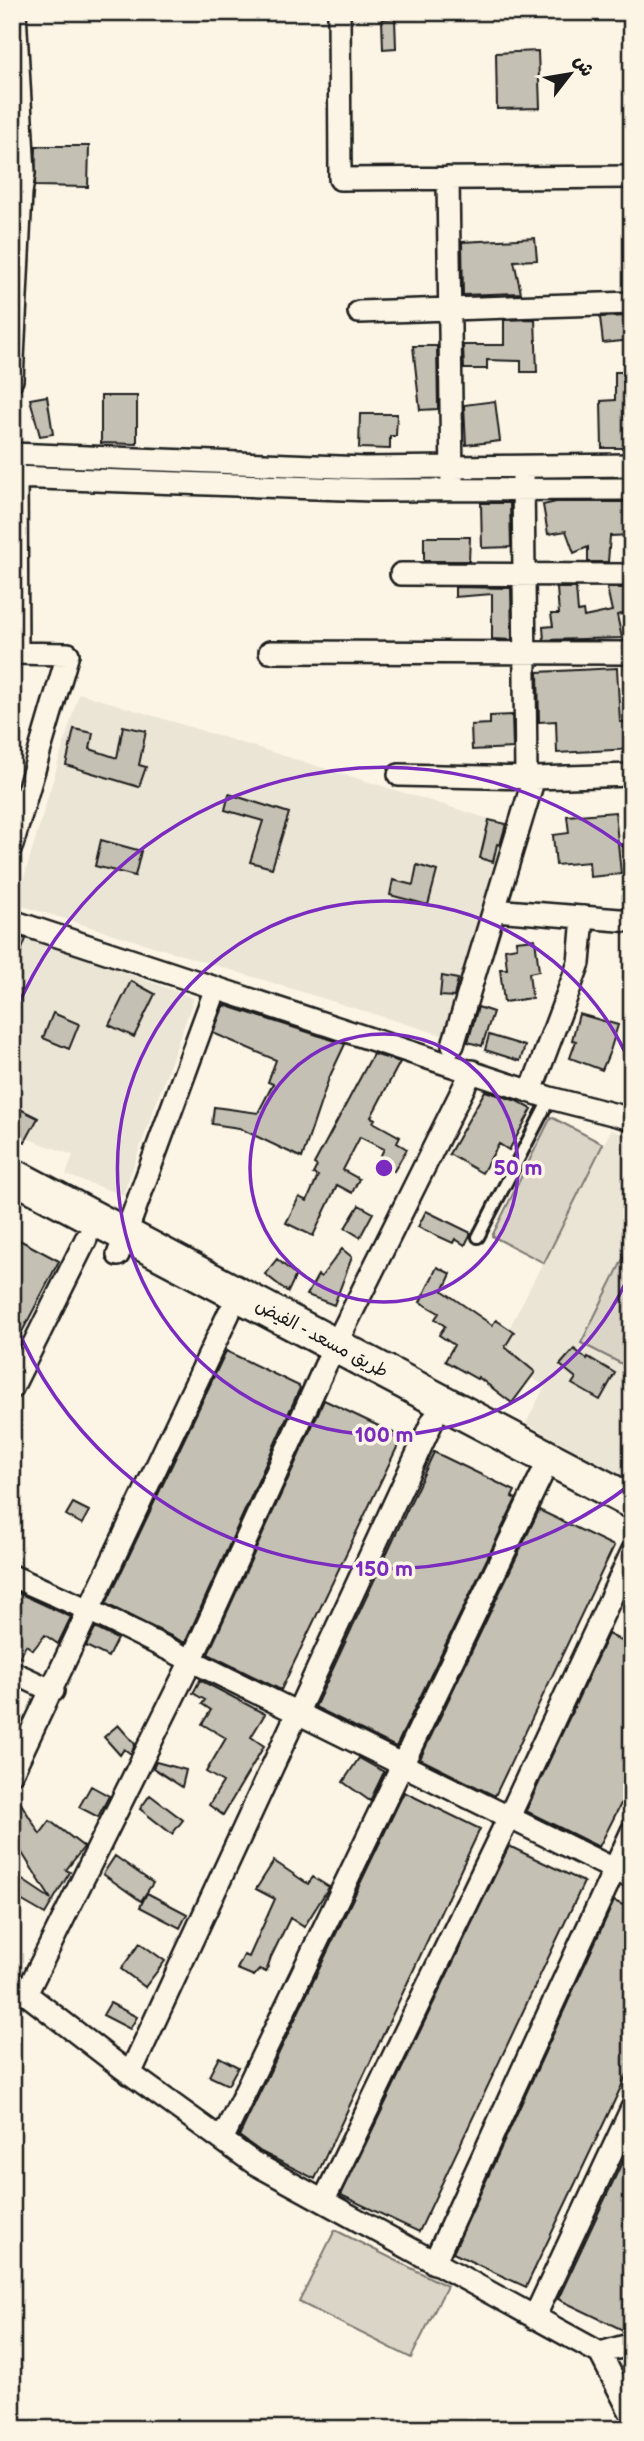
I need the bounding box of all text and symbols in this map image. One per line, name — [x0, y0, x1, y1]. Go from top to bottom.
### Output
north arrow — [536, 38, 606, 108]
text: ش — [568, 51, 599, 81]
centre of rings — [372, 1156, 396, 1180]
text: 50 m — [494, 1156, 542, 1181]
street label: طريق مسعد - الفيض — [252, 1295, 392, 1382]
text: 100 m — [355, 1423, 413, 1448]
text: 150 m — [355, 1557, 413, 1582]

